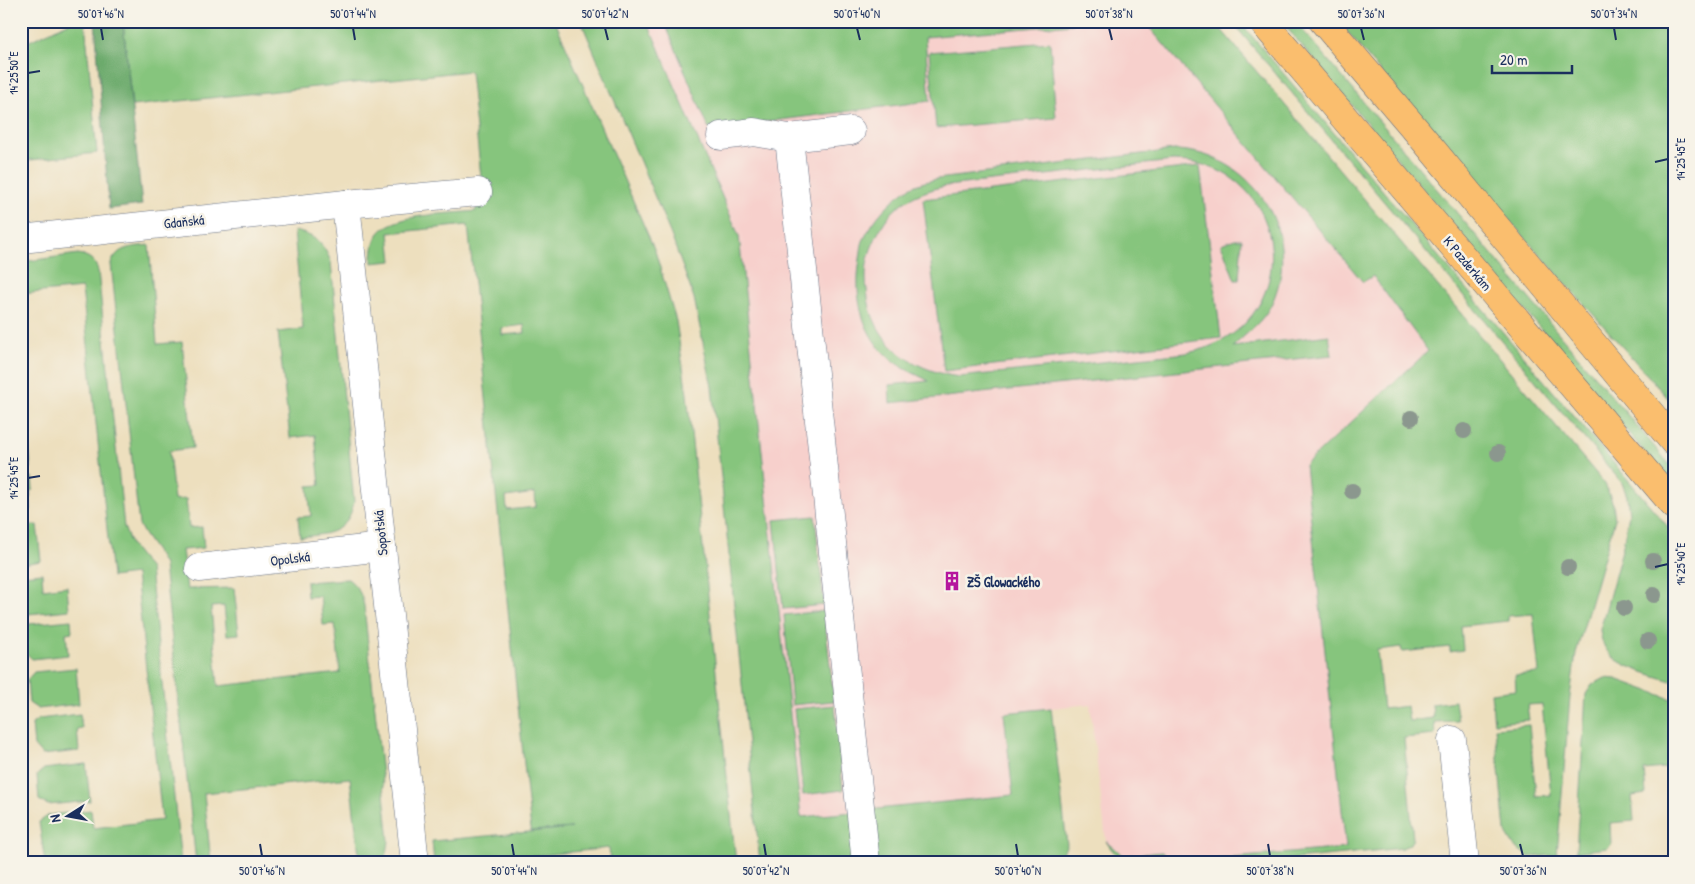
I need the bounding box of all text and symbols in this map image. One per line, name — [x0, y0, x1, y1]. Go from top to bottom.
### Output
text: 50°07'46"N — [78, 5, 124, 22]
text: 50°07'44"N — [330, 5, 376, 22]
text: 50°07'42"N — [582, 5, 628, 22]
text: 50°07'40"N — [834, 5, 880, 22]
text: 50°07'38"N — [1085, 5, 1133, 22]
text: 50°07'36"N — [1338, 5, 1384, 22]
text: 50°07'34"N — [1591, 5, 1637, 22]
scale bar — [1492, 42, 1572, 74]
text: 20 m — [1500, 49, 1527, 70]
text: 14°25'50"E — [5, 50, 22, 95]
text: 14°25'45"E — [1672, 137, 1689, 180]
street label: Gdaňská — [163, 209, 206, 233]
street label: K Pazderkám — [1440, 232, 1496, 294]
text: 14°25'45"E — [5, 456, 22, 499]
street label: Sopotská — [368, 509, 393, 556]
text: 14°25'40"E — [1672, 542, 1689, 586]
street label: Opolská — [269, 546, 312, 571]
building icon: ZŠ Glowackého — [941, 570, 963, 592]
place label: ZŠ Glowackého — [967, 572, 1040, 591]
north arrow — [42, 792, 92, 842]
text: N — [45, 813, 65, 824]
text: 50°07'46"N — [239, 862, 285, 879]
text: 50°07'44"N — [491, 862, 537, 879]
text: 50°07'42"N — [743, 862, 789, 879]
text: 50°07'40"N — [995, 862, 1041, 879]
text: 50°07'38"N — [1246, 862, 1294, 879]
text: 50°07'36"N — [1500, 862, 1546, 879]

